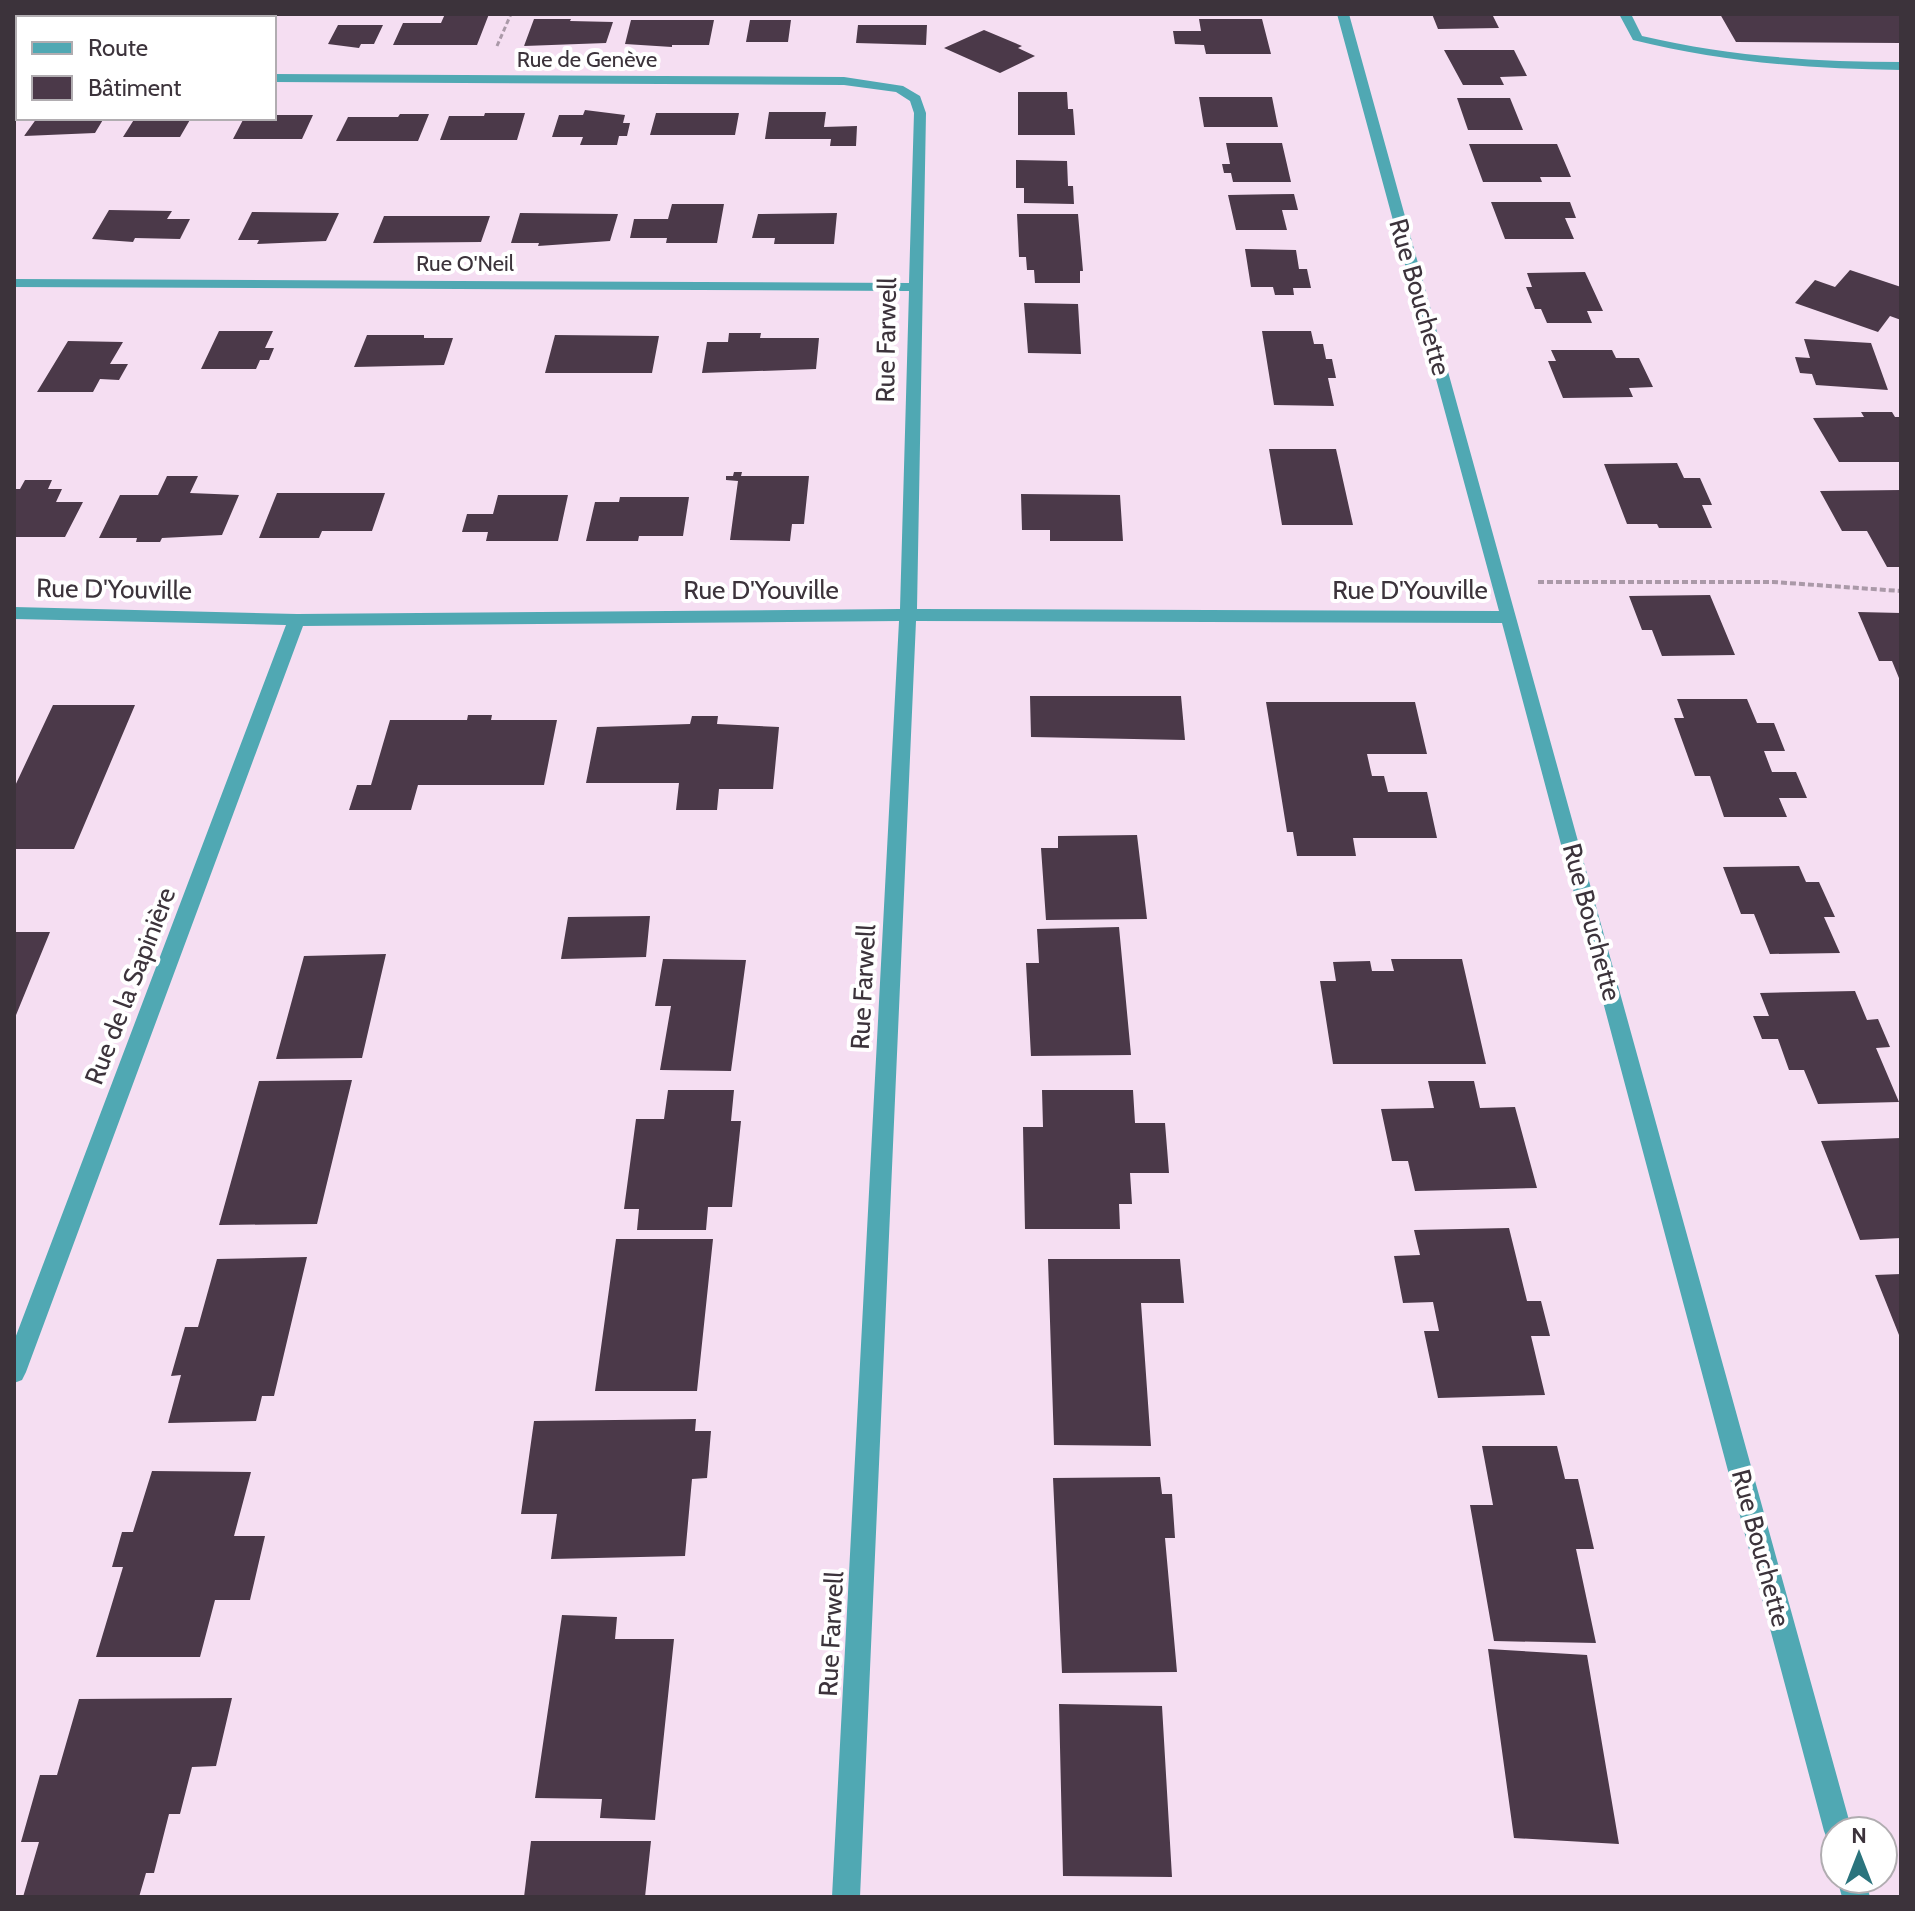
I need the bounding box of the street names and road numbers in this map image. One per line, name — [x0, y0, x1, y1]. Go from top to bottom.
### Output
street label: Rue de Genève — [517, 46, 657, 73]
street label: Rue Bouchette — [1382, 215, 1458, 379]
street label: Rue O'Neil — [416, 250, 515, 277]
street label: Rue Farwell — [869, 277, 903, 403]
street label: Rue D'Youville — [36, 572, 192, 606]
street label: Rue D'Youville — [683, 574, 839, 606]
street label: Rue D'Youville — [1332, 574, 1488, 606]
street label: Rue Bouchette — [1556, 840, 1628, 1004]
street label: Rue de la Sapinière — [78, 883, 182, 1089]
street label: Rue Farwell — [844, 924, 882, 1050]
street label: Rue Bouchette — [1725, 1466, 1797, 1630]
street label: Rue Farwell — [812, 1571, 850, 1697]

